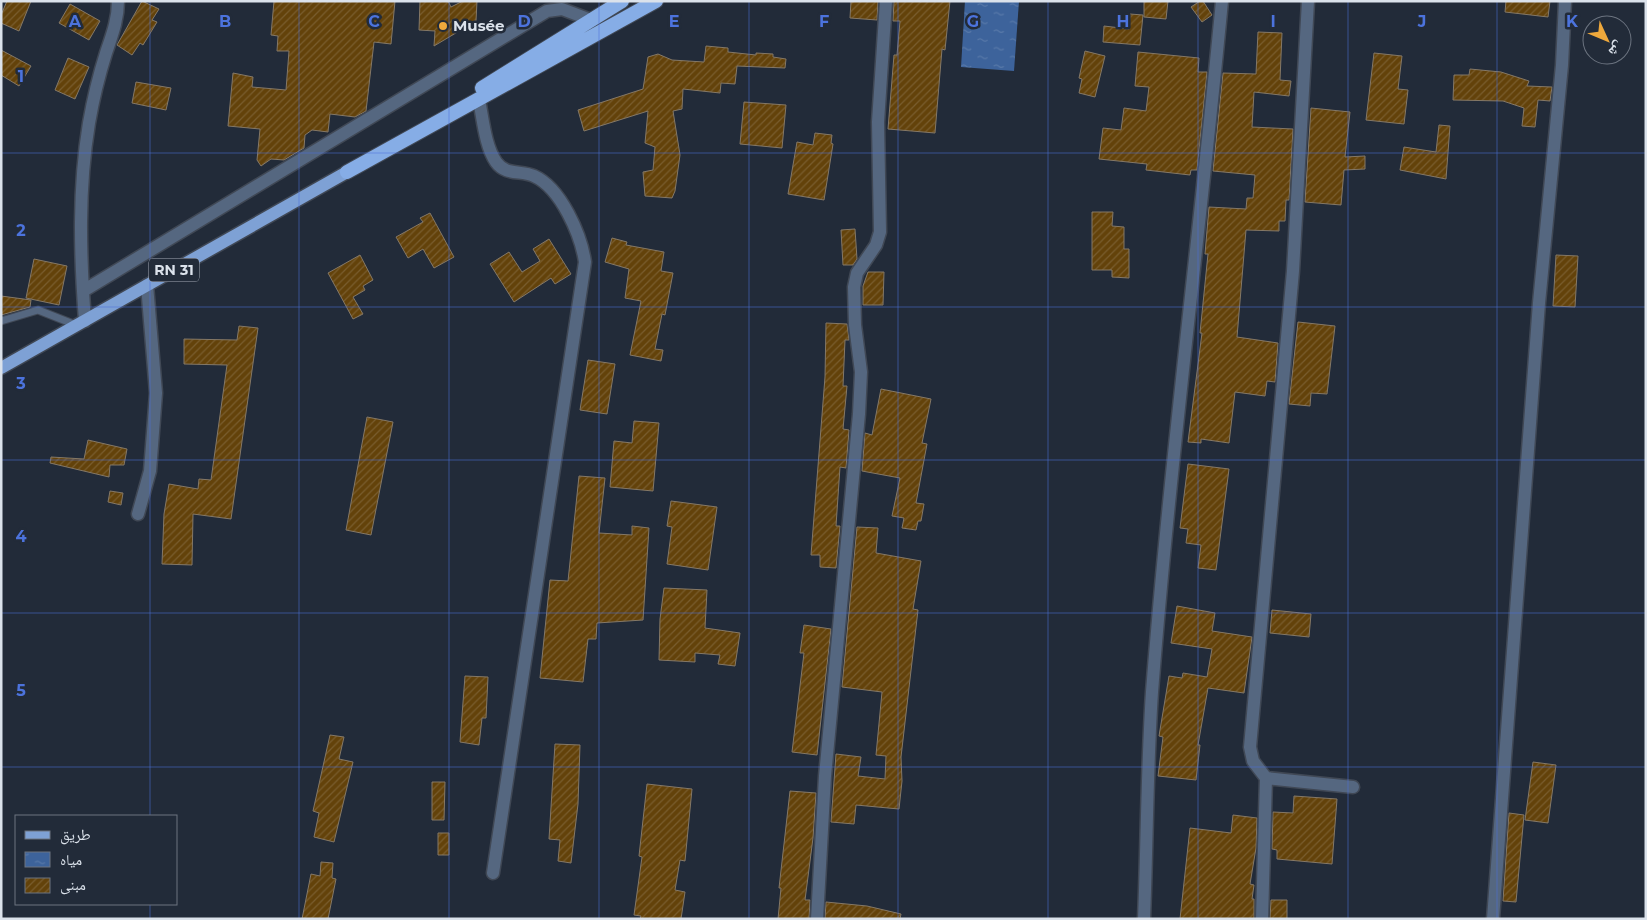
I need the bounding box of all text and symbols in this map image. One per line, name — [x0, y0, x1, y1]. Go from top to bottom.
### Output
text: A — [68, 12, 82, 31]
text: B — [219, 12, 231, 31]
text: C — [368, 12, 380, 31]
text: D — [517, 12, 531, 31]
text: E — [669, 12, 679, 31]
text: F — [819, 12, 829, 31]
text: G — [967, 12, 979, 31]
text: H — [1117, 12, 1129, 31]
text: I — [1270, 12, 1276, 31]
text: J — [1417, 12, 1426, 31]
text: K — [1566, 12, 1579, 31]
north arrow — [1582, 15, 1632, 65]
place label: Musée — [453, 16, 505, 35]
marker: Musée — [437, 20, 449, 32]
text: ش — [1605, 37, 1628, 61]
text: 1 — [18, 67, 24, 86]
text: 2 — [16, 221, 26, 240]
road number: RN 31 — [149, 258, 199, 282]
text: 3 — [15, 374, 26, 393]
text: 4 — [15, 527, 27, 546]
text: 5 — [16, 681, 26, 700]
legend — [15, 815, 178, 905]
text: طريق — [60, 825, 91, 845]
text: مياه — [60, 850, 82, 869]
text: مبنى — [60, 875, 86, 895]

